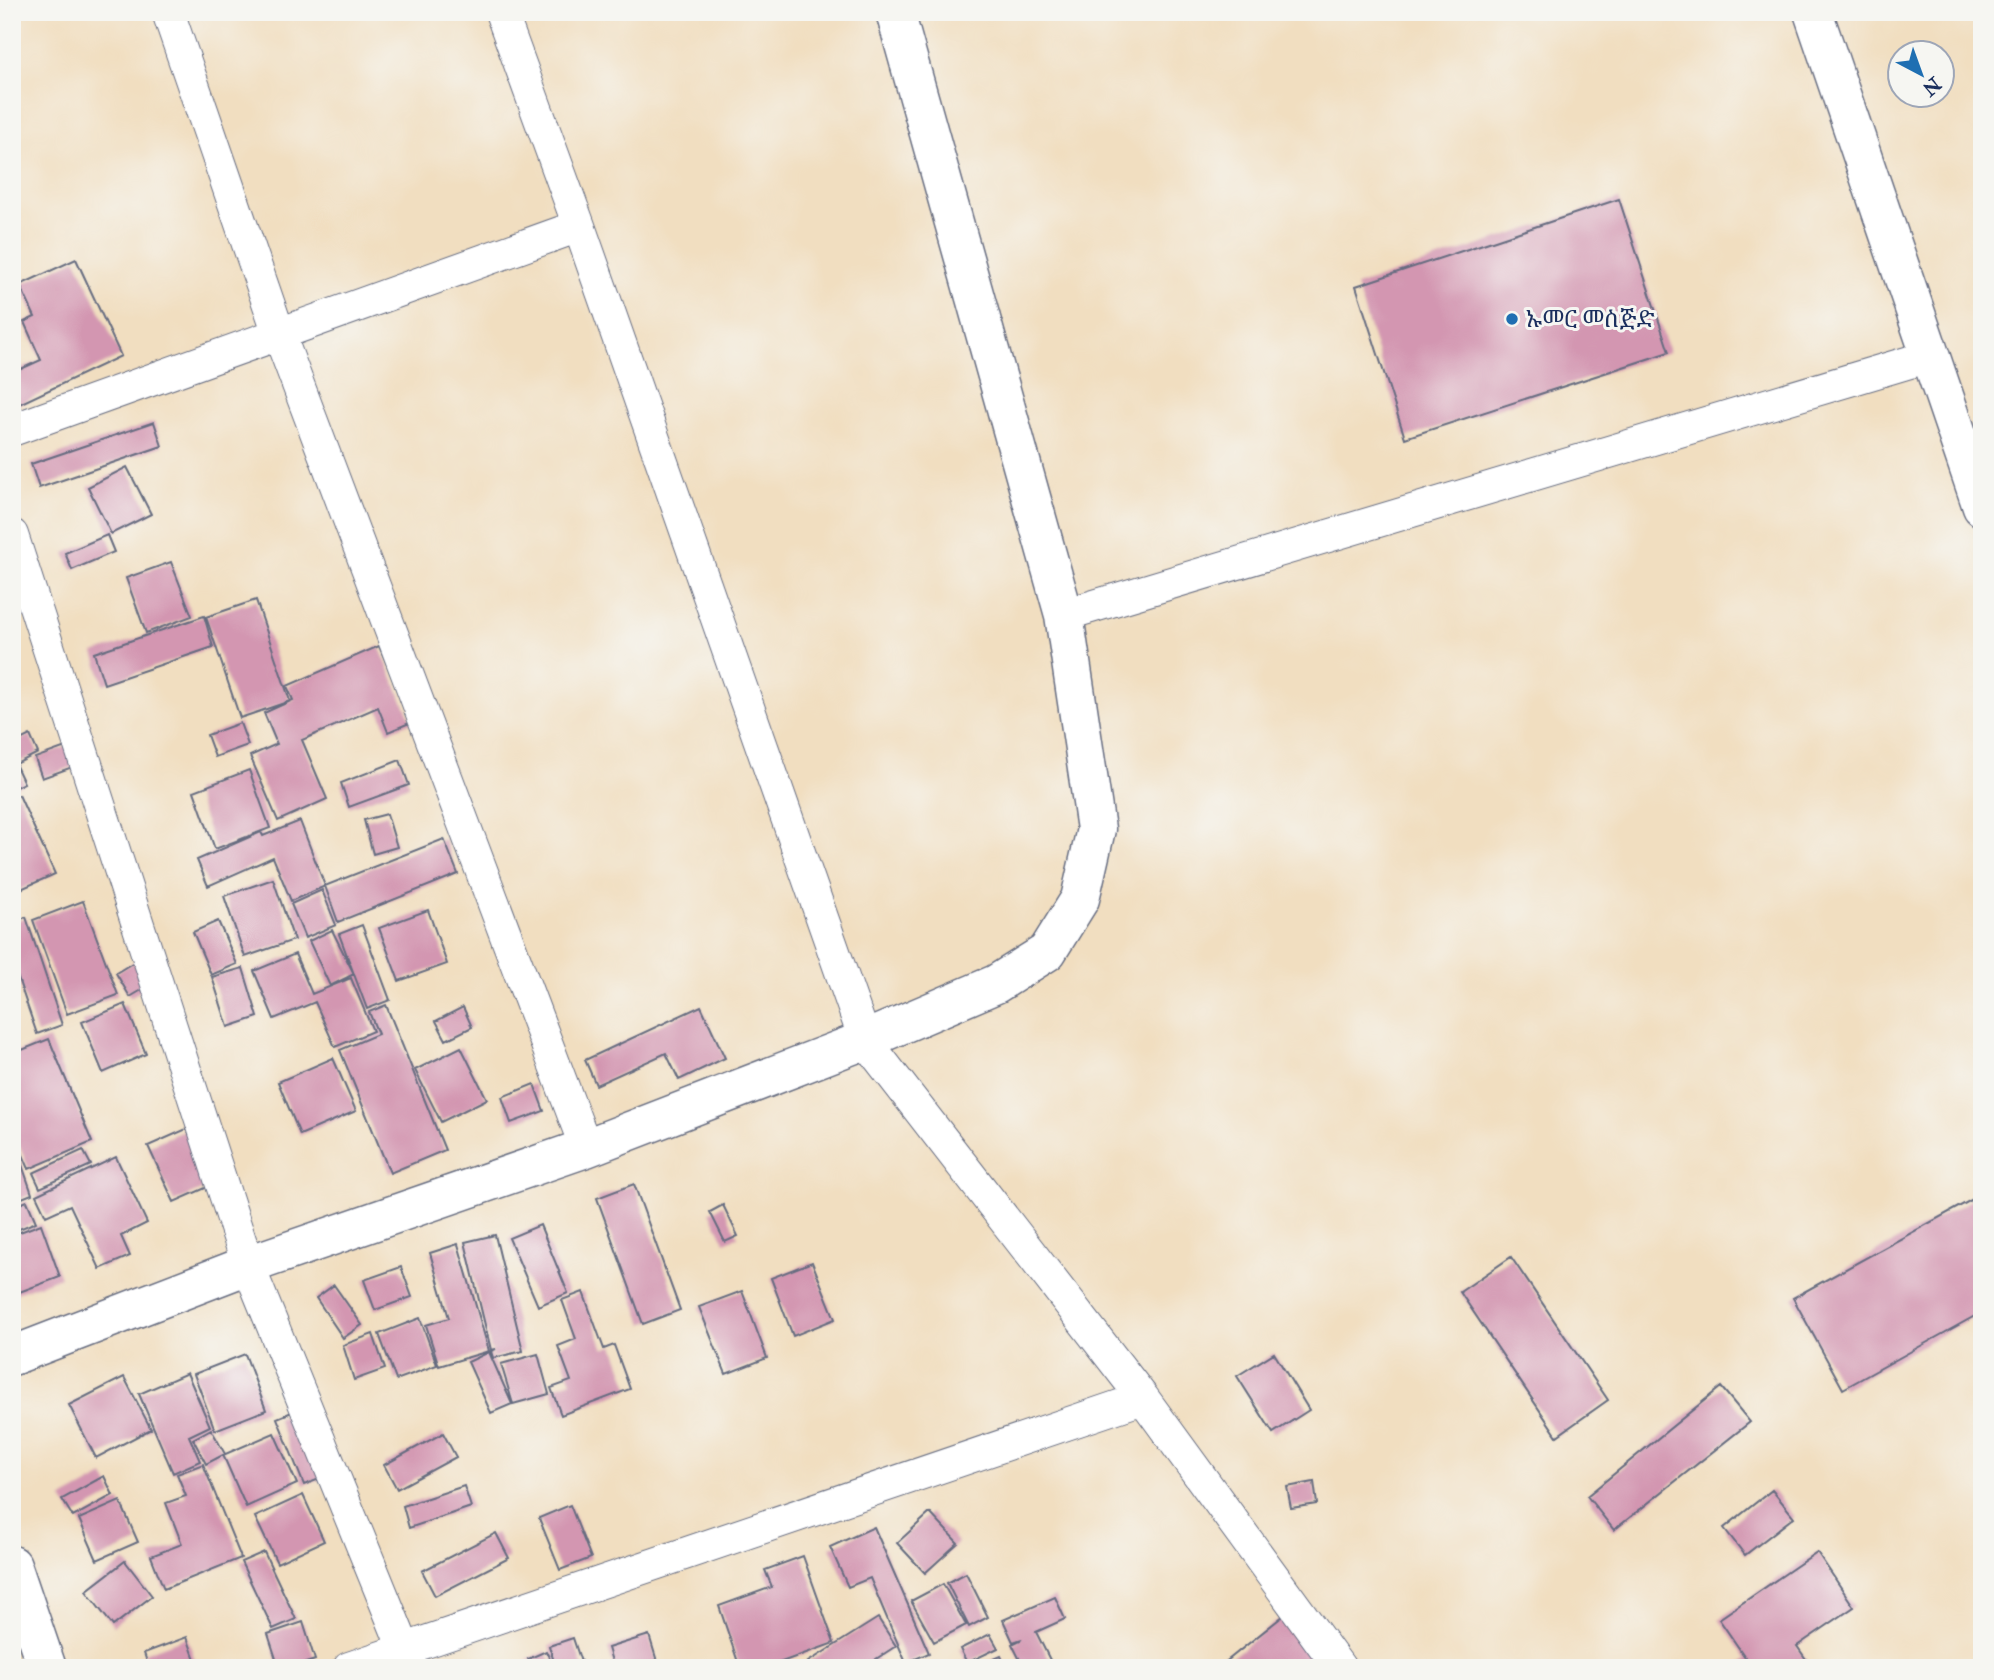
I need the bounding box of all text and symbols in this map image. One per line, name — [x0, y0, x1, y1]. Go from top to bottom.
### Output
north arrow — [1885, 38, 1955, 108]
text: N — [1916, 71, 1947, 101]
place label: ኡመር መስጅድ — [1526, 305, 1655, 334]
marker: ኡመር መስጅድ — [1504, 311, 1520, 327]

